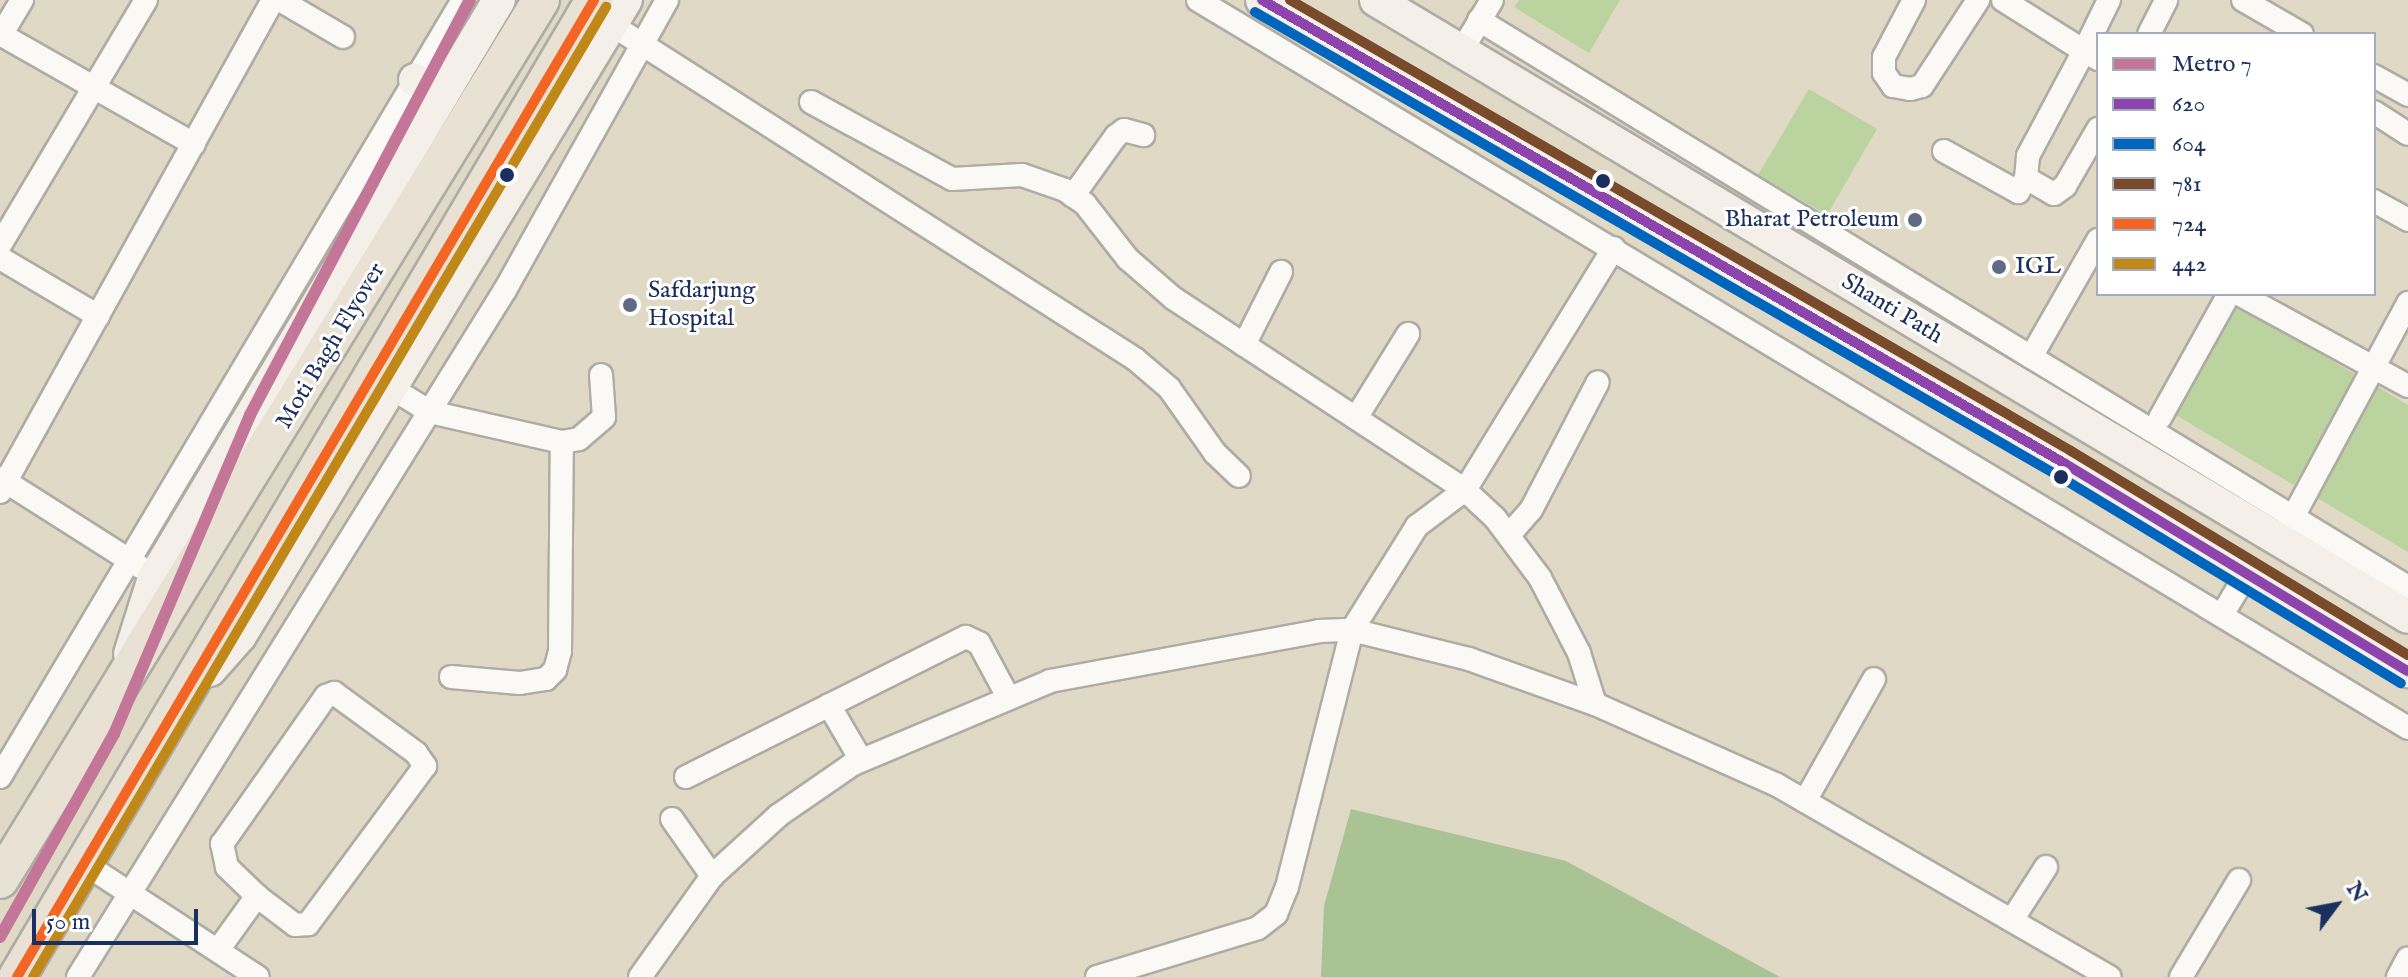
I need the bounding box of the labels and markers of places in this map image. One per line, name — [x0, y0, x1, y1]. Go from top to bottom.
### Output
unlabelled marker — [499, 167, 515, 183]
unlabelled marker — [1595, 173, 1611, 189]
place label: Bharat Petroleum — [1724, 206, 1899, 234]
marker: Bharat Petroleum — [1906, 211, 1924, 229]
place label: IGL — [2015, 253, 2061, 281]
marker: IGL — [1990, 258, 2008, 276]
place label: Safdarjung Hospital — [648, 277, 755, 333]
marker: Safdarjung Hospital — [619, 294, 641, 316]
unlabelled marker — [2053, 469, 2069, 485]

